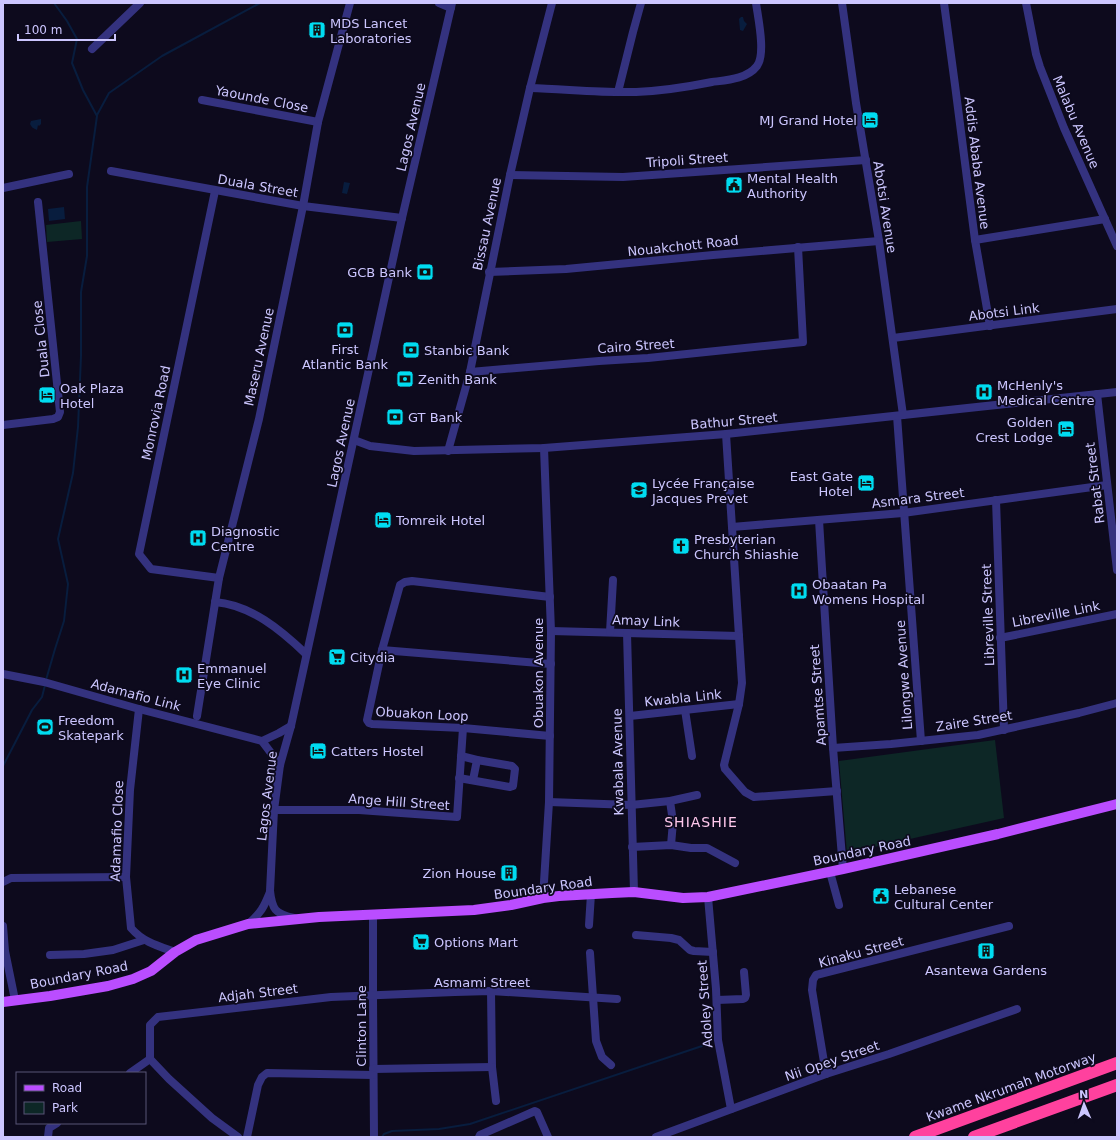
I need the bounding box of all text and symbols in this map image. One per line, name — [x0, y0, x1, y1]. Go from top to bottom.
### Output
scale bar — [18, 16, 115, 42]
place label: MDS Lancet Laboratories — [330, 16, 412, 46]
building icon: MDS Lancet Laboratories — [307, 20, 327, 40]
text: 100 m — [24, 23, 62, 37]
street label: Malabu Avenue — [1050, 73, 1102, 171]
street label: Lagos Avenue — [393, 81, 429, 173]
street label: Yaounde Close — [213, 82, 310, 115]
street label: Addis Ababa Avenue — [961, 96, 993, 230]
hotel icon: MJ Grand Hotel — [860, 110, 880, 130]
place label: MJ Grand Hotel — [759, 113, 857, 128]
street label: Tripoli Street — [645, 150, 728, 170]
street label: Abotsi Avenue — [870, 160, 900, 254]
place label: Mental Health Authority — [747, 171, 838, 201]
street label: Duala Street — [217, 172, 299, 200]
public building icon: Mental Health Authority — [724, 175, 744, 195]
street label: Bissau Avenue — [470, 176, 504, 272]
street label: Nouakchott Road — [627, 233, 739, 259]
bank icon: GCB Bank — [415, 262, 435, 282]
place label: GCB Bank — [347, 265, 412, 280]
street label: Duala Close — [29, 300, 53, 378]
street label: Abotsi Link — [968, 300, 1041, 324]
street label: Maseru Avenue — [241, 307, 277, 407]
bank icon: First Atlantic Bank — [335, 320, 355, 340]
street label: Cairo Street — [597, 336, 675, 356]
bank icon: Stanbic Bank — [401, 340, 421, 360]
place label: First Atlantic Bank — [302, 342, 389, 372]
place label: Stanbic Bank — [424, 343, 510, 358]
street label: Monrovia Road — [139, 364, 173, 462]
bank icon: Zenith Bank — [395, 369, 415, 389]
place label: Zenith Bank — [418, 372, 497, 387]
place label: McHenly's Medical Centre — [997, 378, 1094, 408]
place label: Oak Plaza Hotel — [60, 381, 124, 411]
hospital icon: McHenly's Medical Centre — [974, 382, 994, 402]
hotel icon: Oak Plaza Hotel — [37, 385, 57, 405]
street label: Lagos Avenue — [324, 397, 358, 489]
bank icon: GT Bank — [385, 407, 405, 427]
place label: GT Bank — [408, 410, 463, 425]
street label: Bathur Street — [690, 410, 778, 432]
place label: Golden Crest Lodge — [975, 415, 1053, 445]
hotel icon: Golden Crest Lodge — [1056, 419, 1076, 439]
street label: Rabat Street — [1083, 442, 1107, 524]
place label: East Gate Hotel — [790, 469, 853, 499]
hotel icon: East Gate Hotel — [856, 473, 876, 493]
place label: Lycée Française Jacques Prevet — [651, 476, 755, 506]
school or university icon: Lycée Française Jacques Prevet — [629, 480, 649, 500]
street label: Asmara Street — [871, 485, 965, 511]
hotel icon: Tomreik Hotel — [373, 510, 393, 530]
place label: Tomreik Hotel — [395, 513, 485, 528]
place label: Diagnostic Centre — [211, 524, 280, 554]
hospital icon: Diagnostic Centre — [188, 528, 208, 548]
place label: Presbyterian Church Shiashie — [694, 532, 799, 562]
church icon: Presbyterian Church Shiashie — [671, 536, 691, 556]
street label: Libreville Street — [979, 564, 997, 666]
place label: Obaatan Pa Womens Hospital — [812, 577, 925, 607]
hospital icon: Obaatan Pa Womens Hospital — [789, 581, 809, 601]
street label: Libreville Link — [1011, 598, 1102, 630]
street label: Amay Link — [612, 612, 681, 630]
street label: Obuakon Avenue — [531, 618, 546, 728]
street label: Lilongwe Avenue — [893, 620, 915, 730]
street label: Apamtse Street — [807, 644, 829, 746]
supermarket icon: Citydia — [327, 647, 347, 667]
place label: Citydia — [350, 650, 395, 665]
place label: Emmanuel Eye Clinic — [197, 661, 267, 691]
hospital icon: Emmanuel Eye Clinic — [174, 665, 194, 685]
street label: Adamafio Link — [89, 676, 183, 714]
street label: Kwabla Link — [644, 686, 723, 710]
street label: Obuakon Loop — [375, 704, 469, 724]
street label: Kwabala Avenue — [610, 708, 626, 816]
street label: Zaire Street — [935, 708, 1013, 734]
place label: Freedom Skatepark — [58, 713, 124, 743]
sports icon: Freedom Skatepark — [35, 717, 55, 737]
hotel icon: Catters Hostel — [308, 741, 328, 761]
place label: Catters Hostel — [331, 744, 424, 759]
street label: Lagos Avenue — [254, 750, 280, 842]
street label: Adamafio Close — [108, 780, 126, 882]
street label: Ange Hill Street — [348, 791, 450, 813]
district label: SHIASHIE — [664, 814, 738, 830]
street label: Boundary Road — [812, 833, 912, 869]
building icon: Zion House — [499, 863, 519, 883]
place label: Zion House — [422, 866, 496, 881]
street label: Boundary Road — [493, 874, 593, 902]
place label: Lebanese Cultural Center — [894, 882, 994, 912]
public building icon: Lebanese Cultural Center — [871, 886, 891, 906]
supermarket icon: Options Mart — [411, 932, 431, 952]
street label: Kinaku Street — [817, 933, 905, 971]
place label: Options Mart — [434, 935, 518, 950]
building icon: Asantewa Gardens — [976, 941, 996, 961]
street label: Boundary Road — [29, 958, 129, 992]
street label: Adoley Street — [694, 960, 716, 1048]
place label: Asantewa Gardens — [925, 963, 1047, 978]
street label: Asmami Street — [434, 975, 530, 990]
street label: Adjah Street — [217, 981, 299, 1005]
street label: Clinton Lane — [354, 985, 369, 1067]
street label: Nii Opey Street — [783, 1038, 881, 1084]
street label: Kwame Nkrumah Motorway — [924, 1049, 1098, 1125]
legend — [16, 1072, 146, 1124]
text: Road — [52, 1081, 82, 1095]
north arrow — [1064, 1084, 1104, 1124]
text: Park — [52, 1101, 78, 1115]

